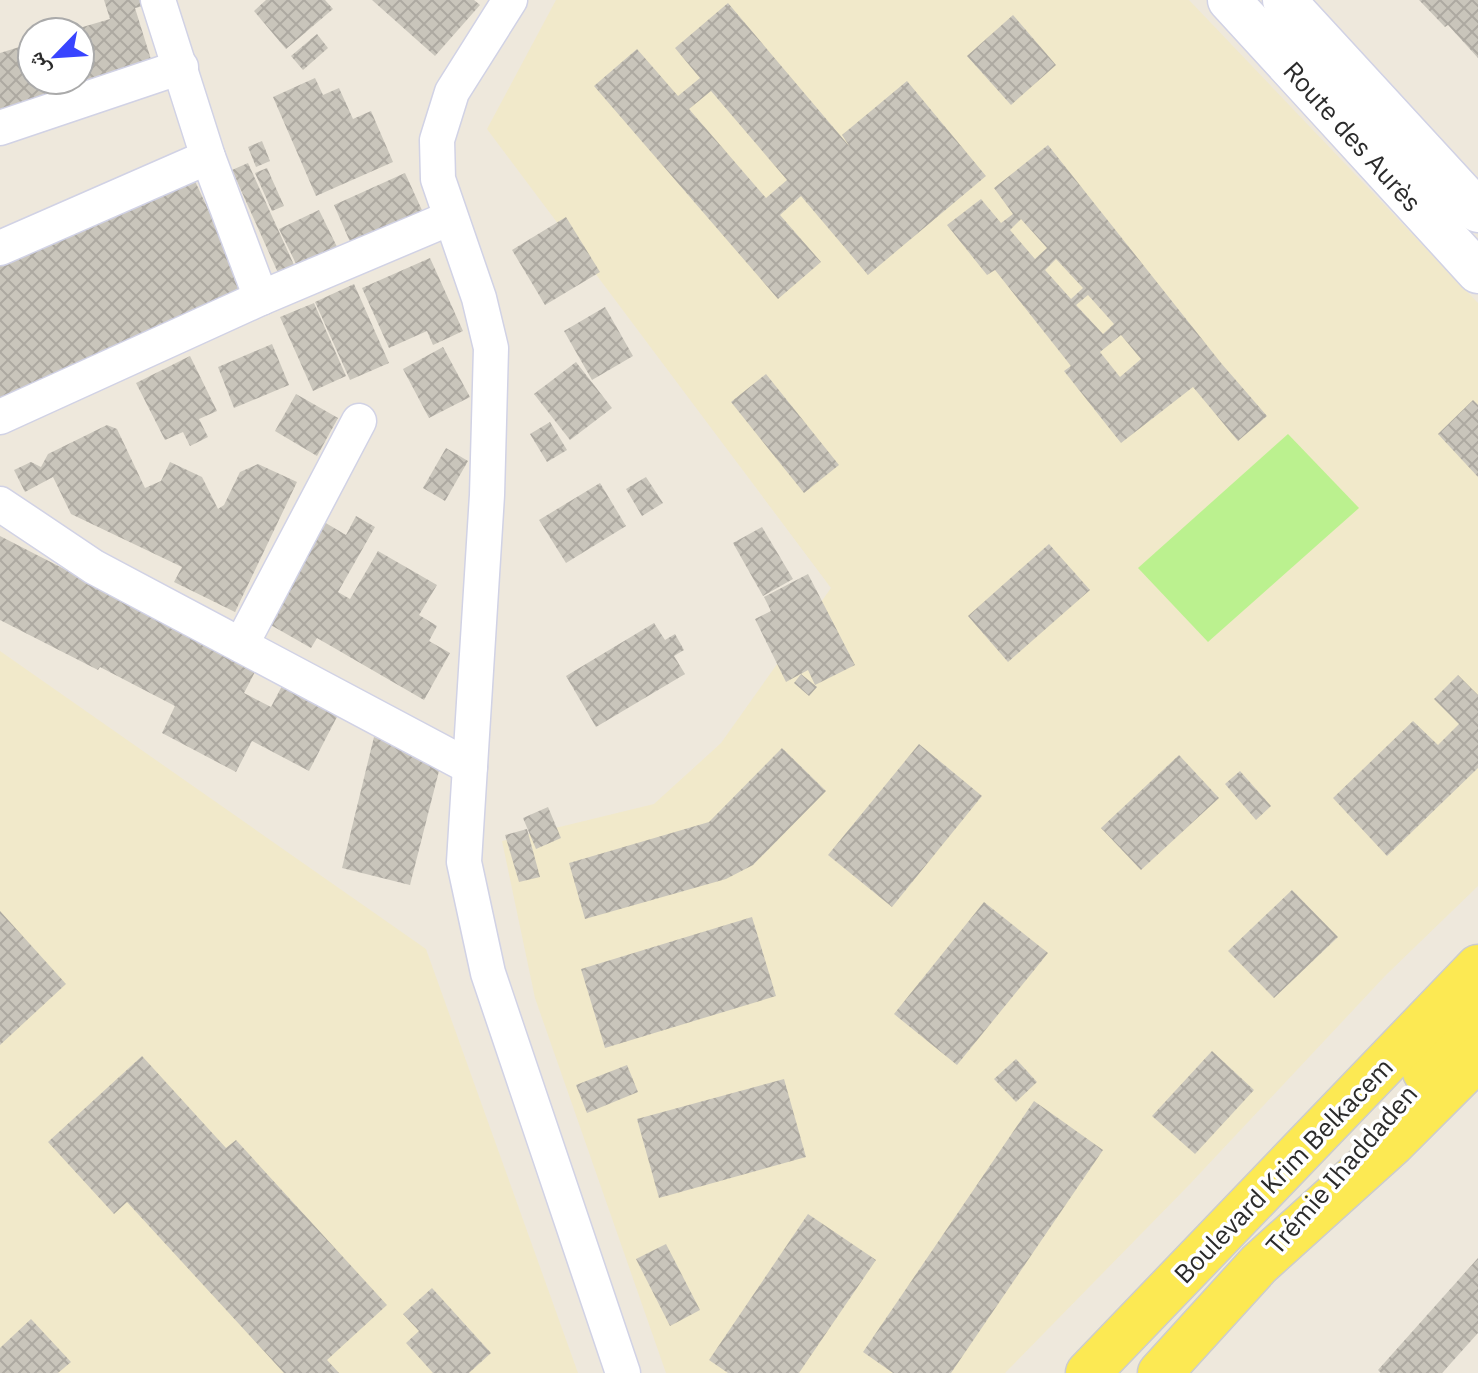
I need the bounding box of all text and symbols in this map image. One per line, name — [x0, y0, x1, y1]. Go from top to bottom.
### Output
north arrow — [16, 16, 96, 96]
text: ش — [19, 48, 55, 81]
street label: Route des Aurès — [1276, 54, 1430, 218]
street label: Boulevard Krim Belkacem — [1166, 1050, 1400, 1290]
street label: Trémie Ihaddaden — [1258, 1077, 1424, 1261]

